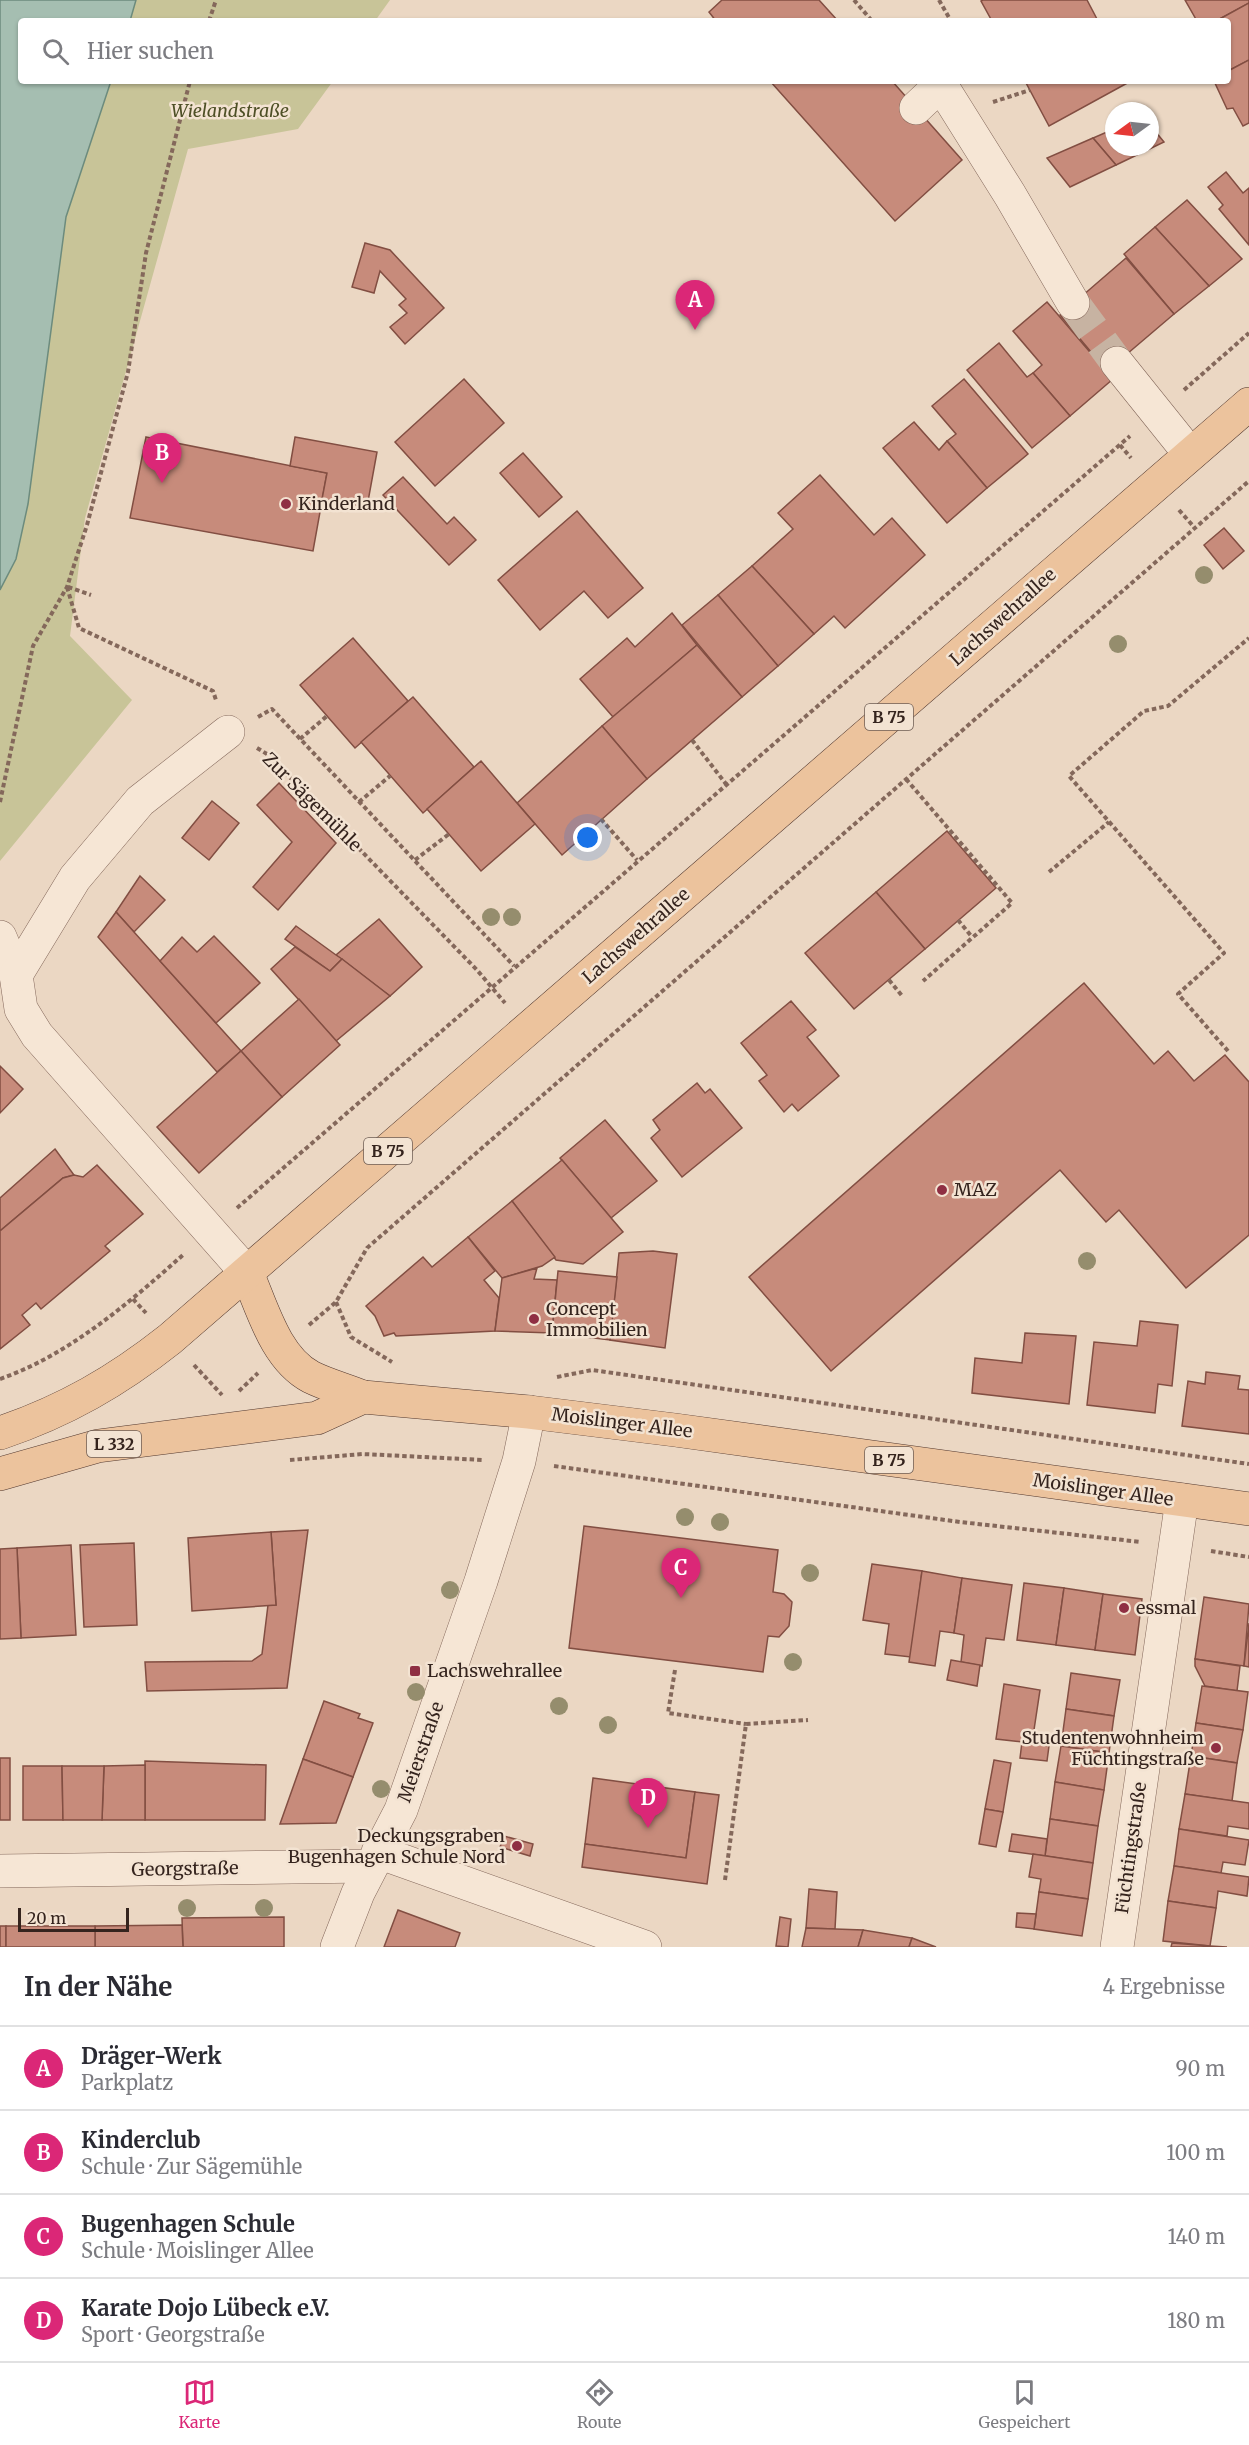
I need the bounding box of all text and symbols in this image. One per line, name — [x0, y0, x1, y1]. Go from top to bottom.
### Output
search box — [18, 18, 1231, 84]
icon: search — [39, 35, 72, 68]
text: Hier suchen — [87, 37, 214, 65]
park label: Wielandstraße — [171, 99, 289, 122]
north arrow — [1105, 102, 1159, 156]
pin: A — [676, 280, 714, 330]
pin: B — [142, 434, 182, 483]
place label: Kinderland — [298, 492, 395, 515]
marker: Kinderland — [279, 497, 293, 511]
street label: Lachswehrallee — [945, 563, 1061, 670]
road number: B 75 — [865, 704, 913, 730]
street label: Zur Sägemühle — [258, 747, 367, 856]
your location — [573, 823, 602, 852]
street label: Lachswehrallee — [577, 883, 694, 989]
road number: B 75 — [364, 1138, 412, 1164]
place label: MAZ — [954, 1178, 997, 1201]
marker: MAZ — [935, 1183, 949, 1197]
place label: Concept Immobilien — [546, 1297, 648, 1341]
marker: Concept Immobilien — [527, 1312, 541, 1326]
street label: Moislinger Allee — [550, 1402, 694, 1443]
road number: L 332 — [87, 1431, 141, 1457]
road number: B 75 — [865, 1447, 913, 1473]
street label: Moislinger Allee — [1031, 1468, 1175, 1511]
pin: C — [662, 1548, 700, 1598]
place label: essmal — [1136, 1596, 1197, 1619]
marker: essmal — [1117, 1601, 1131, 1615]
place label: Lachswehrallee — [427, 1659, 562, 1682]
marker: Lachswehrallee — [408, 1664, 422, 1678]
street label: Meierstraße — [393, 1698, 448, 1805]
place label: Studentenwohnheim Füchtingstraße — [1021, 1726, 1204, 1770]
marker: Studentenwohnheim Füchtingstraße — [1209, 1741, 1223, 1755]
pin: D — [628, 1778, 668, 1828]
street label: Füchtingstraße — [1110, 1781, 1151, 1915]
place label: Deckungsgraben Bugenhagen Schule Nord — [288, 1824, 505, 1868]
marker: Deckungsgraben Bugenhagen Schule Nord — [510, 1839, 524, 1853]
street label: Georgstraße — [131, 1856, 239, 1881]
scale bar — [18, 1905, 129, 1932]
text: 20 m — [27, 1908, 66, 1928]
text: In der Nähe — [24, 1970, 172, 2003]
text: 4 Ergebnisse — [1103, 1974, 1225, 1999]
text: Dräger-Werk — [81, 2042, 221, 2070]
text: A — [36, 2056, 51, 2081]
text: 90 m — [1175, 2056, 1225, 2081]
text: Parkplatz — [81, 2070, 173, 2095]
text: Kinderclub — [81, 2126, 201, 2154]
text: B — [37, 2140, 50, 2165]
text: 100 m — [1166, 2140, 1225, 2165]
text: Schule · Zur Sägemühle — [81, 2154, 302, 2179]
text: Bugenhagen Schule — [81, 2210, 295, 2238]
text: C — [37, 2224, 50, 2249]
text: 140 m — [1168, 2224, 1225, 2249]
text: Schule · Moislinger Allee — [81, 2238, 314, 2263]
text: Karate Dojo Lübeck e.V. — [81, 2294, 330, 2322]
text: D — [36, 2308, 51, 2333]
text: 180 m — [1167, 2308, 1225, 2333]
text: Sport · Georgstraße — [81, 2322, 265, 2347]
tab: Karte — [178, 2376, 220, 2432]
tab: Route — [577, 2376, 621, 2432]
tab: Gespeichert — [978, 2376, 1071, 2432]

